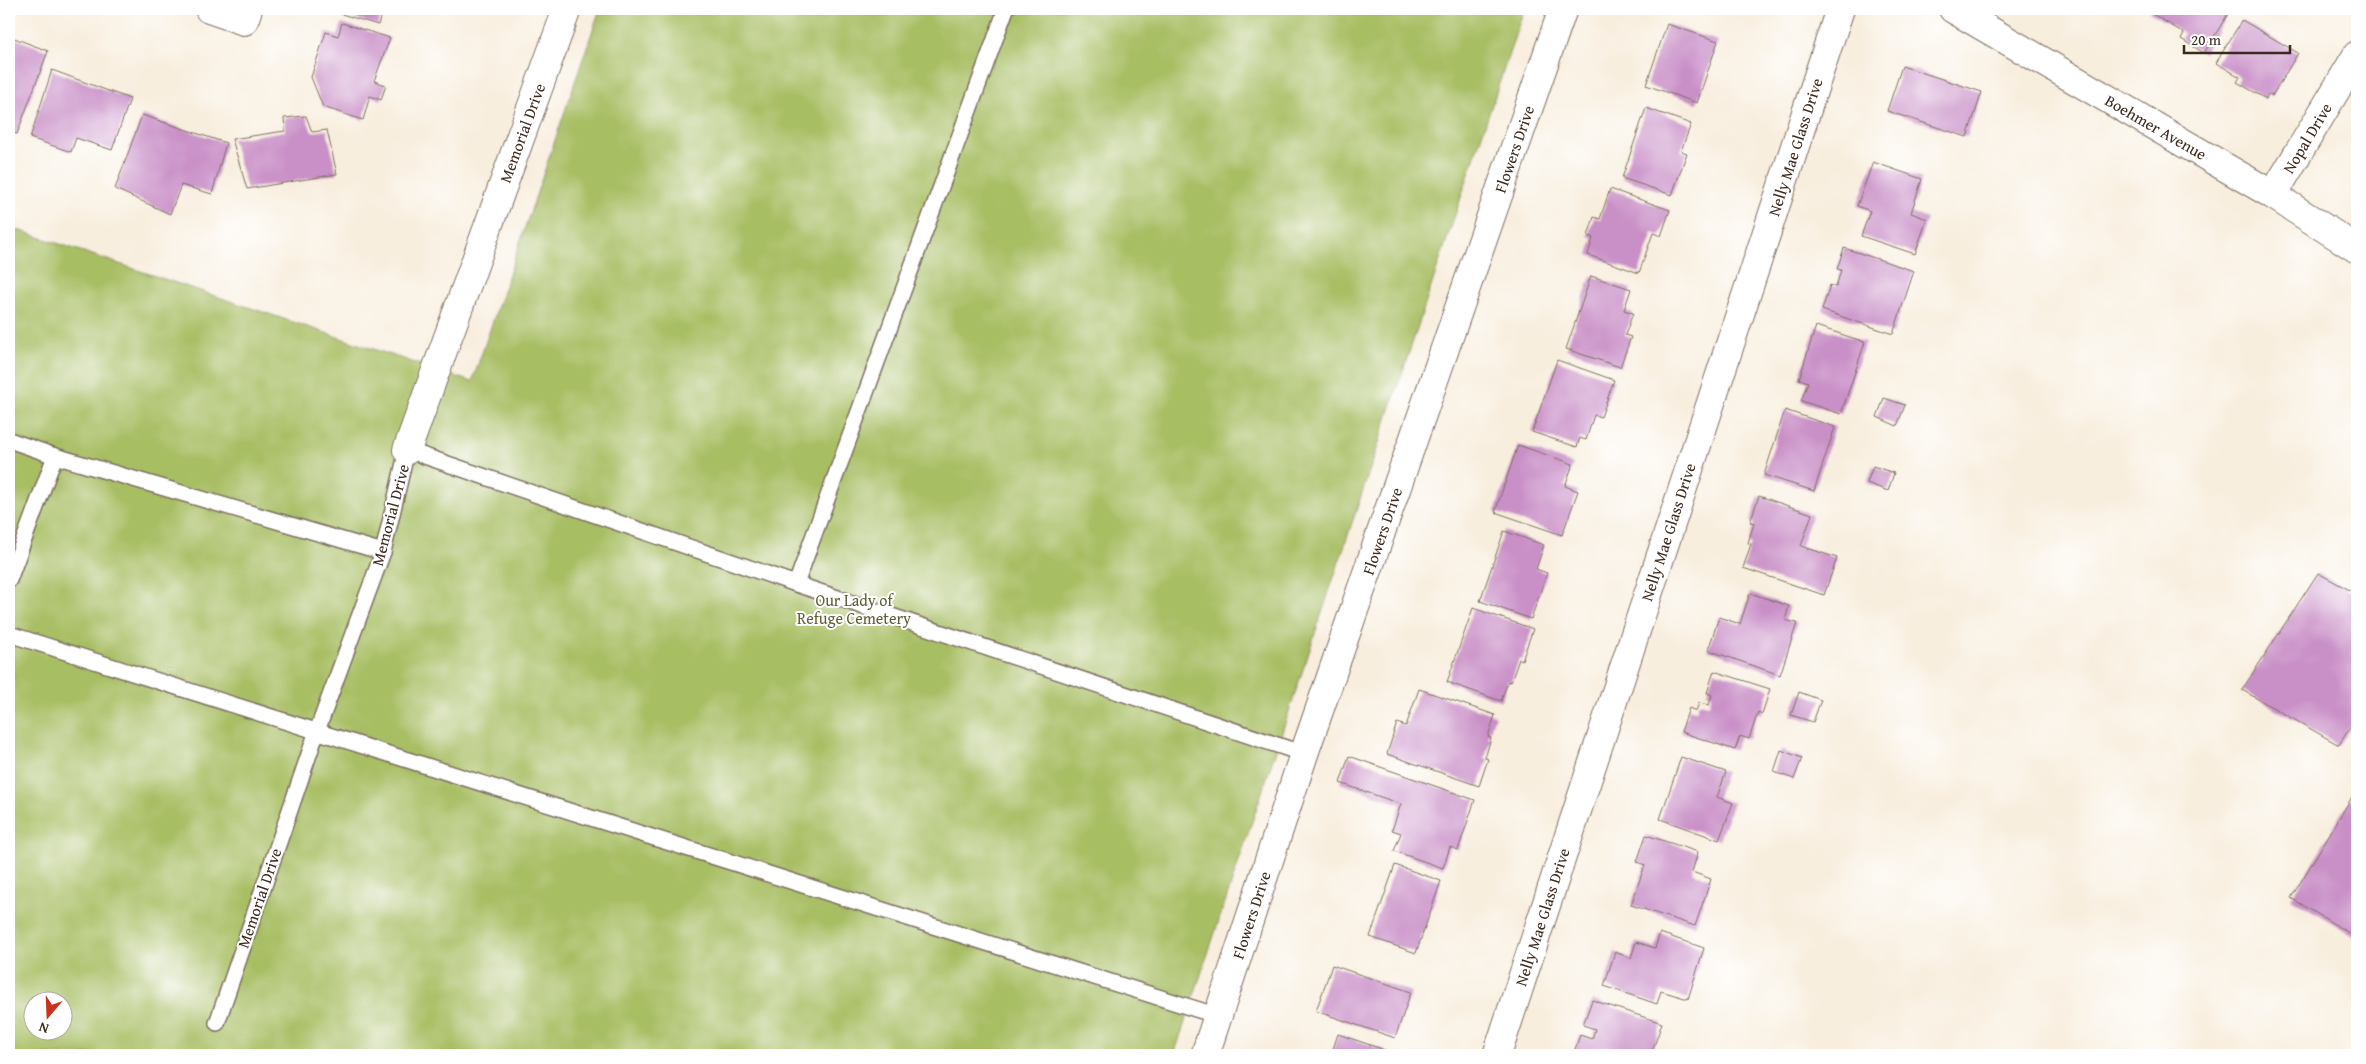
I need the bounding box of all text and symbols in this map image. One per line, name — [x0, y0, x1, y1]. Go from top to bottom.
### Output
scale bar — [2184, 22, 2290, 54]
text: 20 m — [2191, 29, 2222, 50]
street label: Nelly Mae Glass Drive — [1761, 75, 1829, 219]
street label: Memorial Drive — [493, 80, 551, 186]
street label: Boehmer Avenue — [2101, 88, 2211, 166]
street label: Nopal Drive — [2276, 98, 2338, 178]
street label: Flowers Drive — [1488, 102, 1540, 196]
street label: Nelly Mae Glass Drive — [1634, 460, 1702, 604]
street label: Memorial Drive — [365, 461, 415, 569]
street label: Flowers Drive — [1356, 484, 1408, 578]
park label: Our Lady of Refuge Cemetery — [797, 588, 911, 630]
street label: Memorial Drive — [231, 845, 287, 951]
street label: Nelly Mae Glass Drive — [1508, 845, 1576, 989]
street label: Flowers Drive — [1226, 868, 1276, 962]
north arrow — [22, 992, 72, 1042]
text: N — [35, 1017, 51, 1039]

